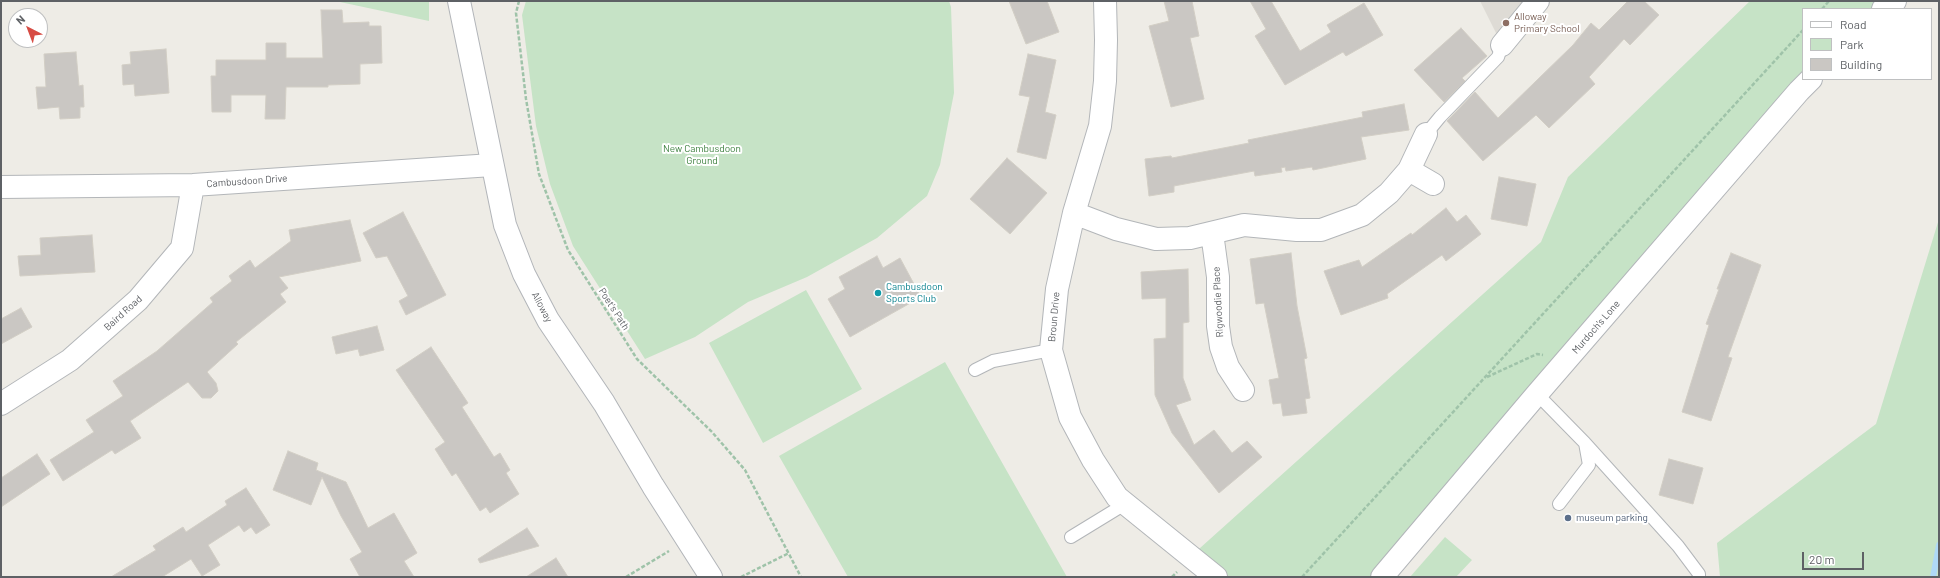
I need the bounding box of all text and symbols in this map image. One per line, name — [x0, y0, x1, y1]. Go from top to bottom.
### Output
north arrow — [8, 8, 48, 48]
legend — [1802, 8, 1932, 80]
place label: Alloway Primary School — [1514, 11, 1580, 34]
text: N — [13, 12, 27, 27]
text: Road — [1840, 17, 1867, 31]
marker: Alloway Primary School — [1501, 18, 1511, 28]
text: Park — [1840, 37, 1864, 51]
text: Building — [1840, 57, 1882, 71]
park label: New Cambusdoon Ground — [663, 143, 741, 166]
street label: Cambusdoon Drive — [206, 172, 288, 190]
street label: Rigwoodie Place — [1210, 266, 1226, 338]
place label: Cambusdoon Sports Club — [886, 281, 943, 304]
street label: Poet's Path — [596, 286, 632, 332]
marker: Cambusdoon Sports Club — [873, 288, 883, 298]
street label: Alloway — [529, 290, 555, 324]
street label: Broun Drive — [1046, 291, 1062, 343]
street label: Baird Road — [102, 293, 144, 333]
street label: Murdoch's Lone — [1570, 298, 1622, 356]
place label: museum parking — [1576, 512, 1648, 524]
marker: museum parking — [1563, 513, 1573, 523]
scale bar — [1804, 544, 1866, 570]
text: 20 m — [1809, 552, 1835, 566]

